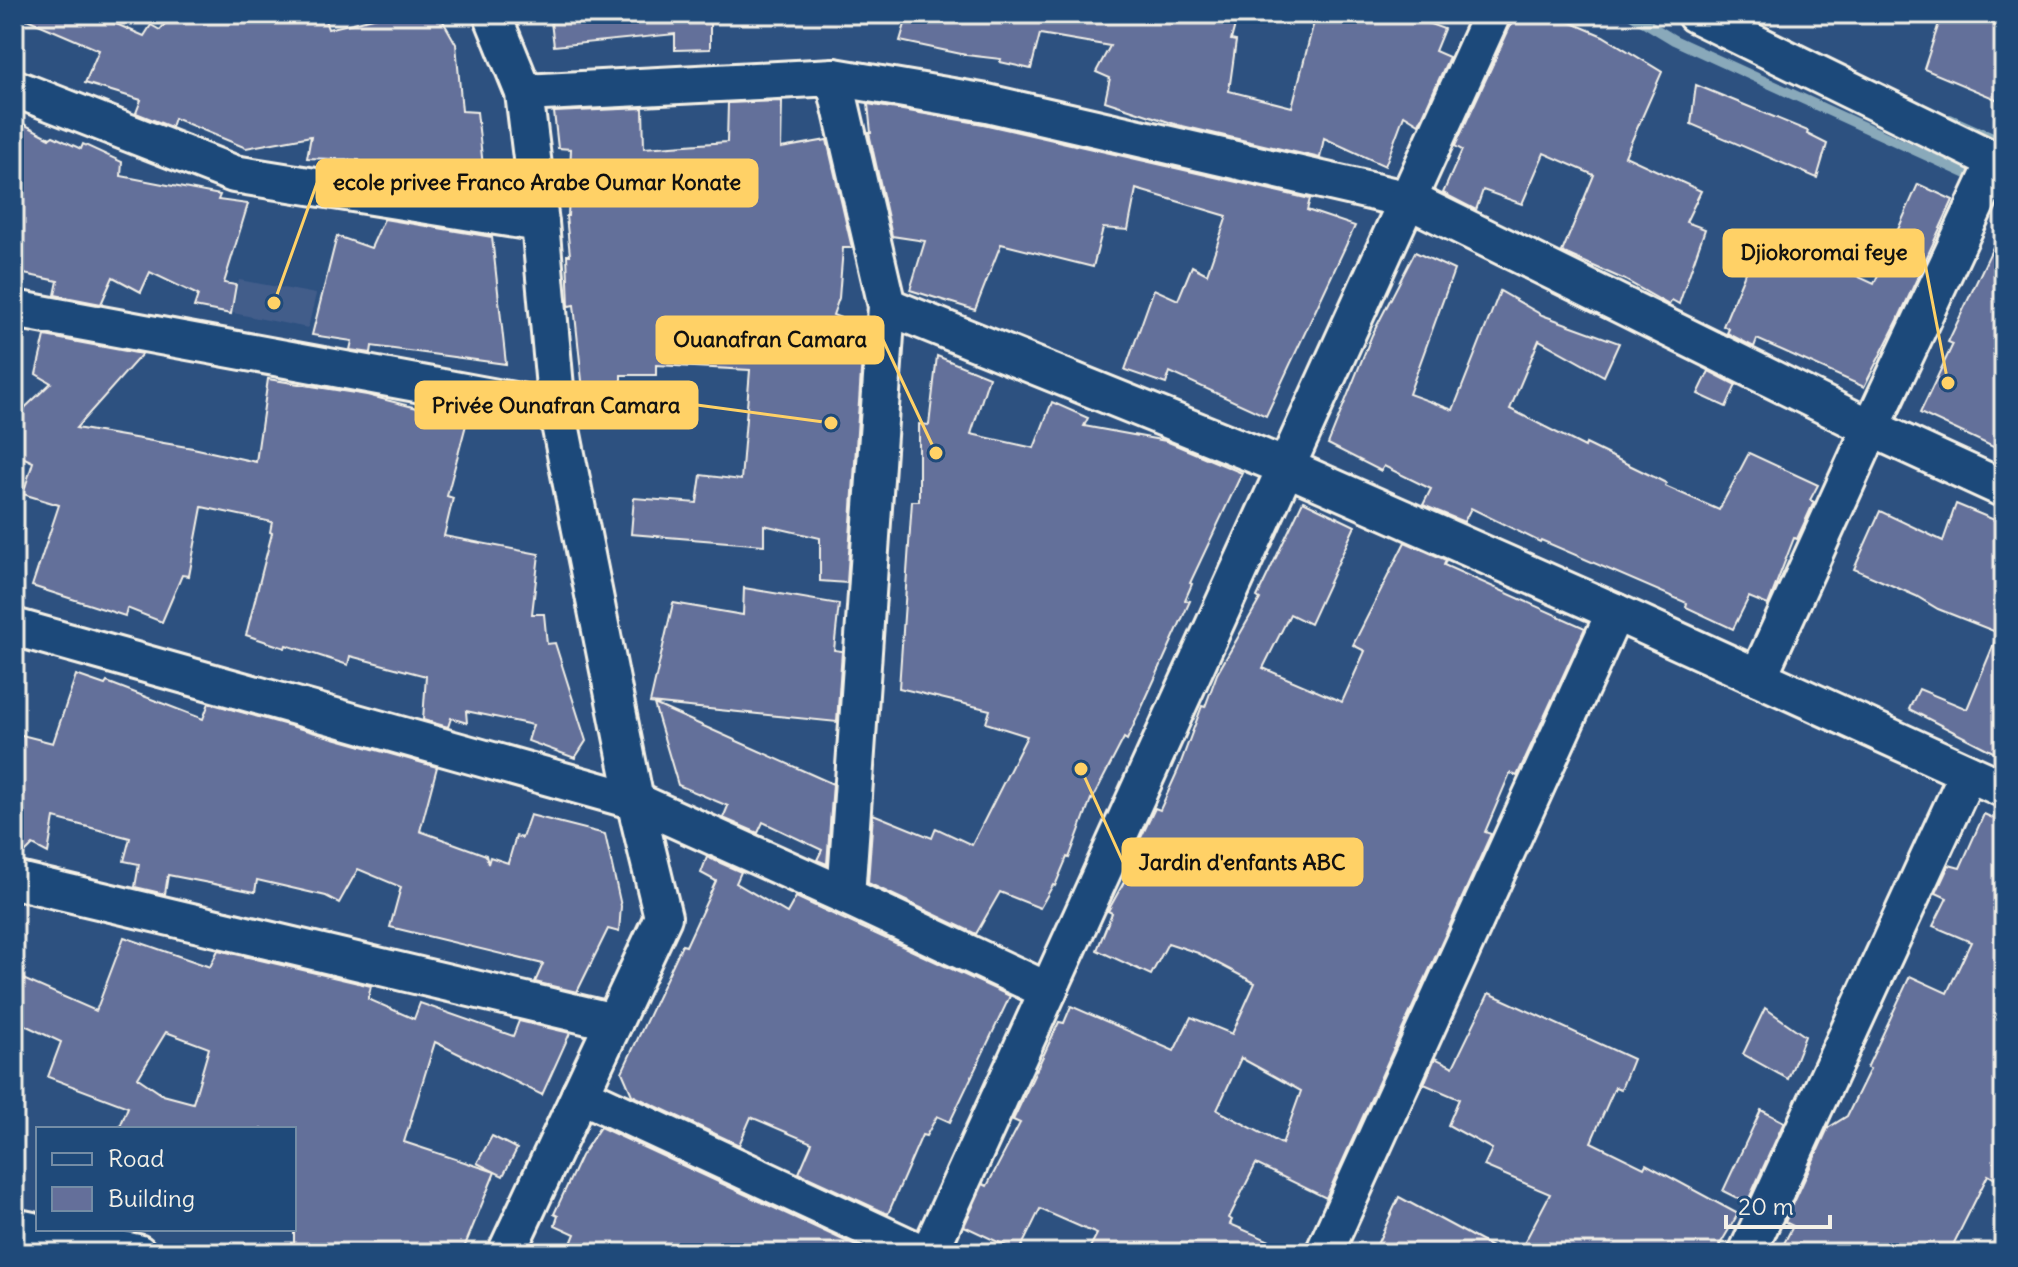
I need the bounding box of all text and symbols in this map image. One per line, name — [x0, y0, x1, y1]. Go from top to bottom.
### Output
callout: ecole privee Franco Arabe Oumar Konate — [317, 160, 757, 206]
text: ecole privee Franco Arabe Oumar Konate — [333, 168, 741, 196]
callout: Djiokoromai feye — [1724, 230, 1923, 276]
text: Djiokoromai feye — [1740, 238, 1908, 266]
callout: Ouanafran Camara — [657, 317, 883, 363]
text: Ouanafran Camara — [673, 325, 867, 353]
callout: Privée Ounafran Camara — [416, 382, 697, 428]
text: Privée Ounafran Camara — [432, 391, 681, 419]
callout: Jardin d'enfants ABC — [1123, 839, 1362, 885]
text: Jardin d'enfants ABC — [1139, 848, 1346, 876]
legend — [36, 1127, 296, 1231]
text: Road — [108, 1143, 164, 1173]
scale bar — [1726, 1179, 1830, 1229]
text: Building — [108, 1183, 195, 1213]
text: 20 m — [1738, 1191, 1794, 1221]

